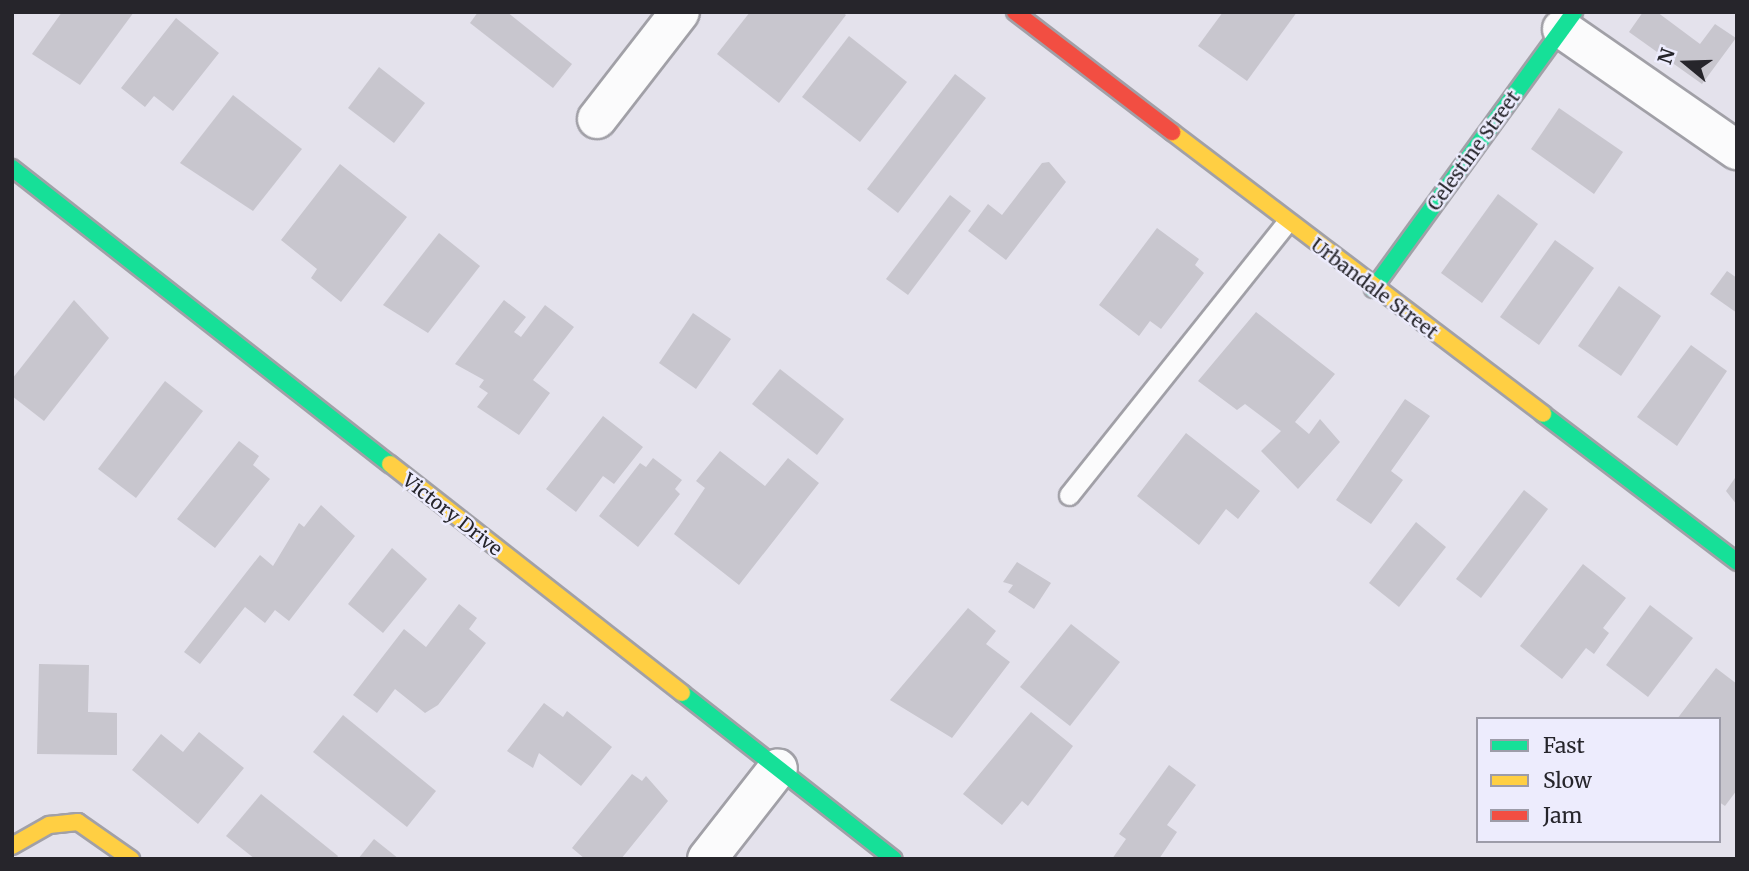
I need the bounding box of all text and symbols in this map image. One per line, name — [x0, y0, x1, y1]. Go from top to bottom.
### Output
north arrow — [1651, 28, 1721, 98]
text: N — [1652, 45, 1680, 67]
street label: Celestine Street — [1423, 87, 1525, 215]
street label: Urbandale Street — [1306, 234, 1442, 344]
street label: Victory Drive — [398, 469, 506, 561]
legend — [1476, 717, 1721, 843]
text: Fast — [1543, 732, 1585, 759]
text: Slow — [1543, 767, 1592, 794]
text: Jam — [1543, 802, 1582, 829]

